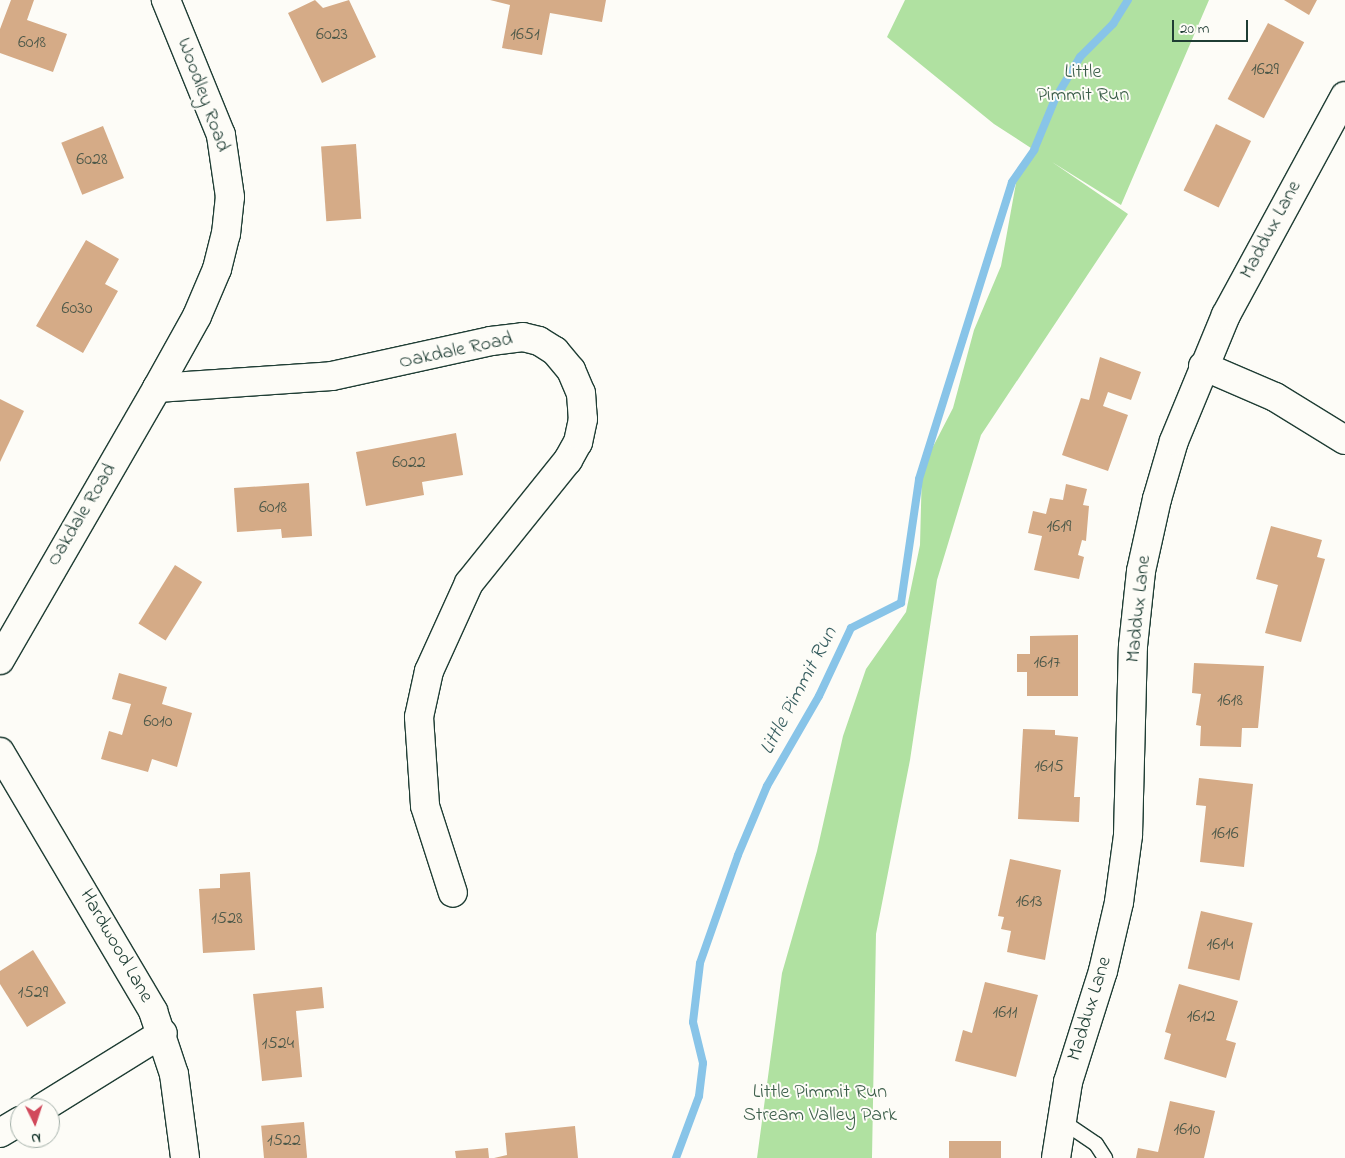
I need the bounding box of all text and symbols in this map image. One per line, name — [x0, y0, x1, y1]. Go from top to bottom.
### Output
scale bar — [1175, 10, 1251, 42]
text: 20 m — [1180, 18, 1209, 40]
house number: 6023 — [316, 24, 348, 46]
house number: 1651 — [510, 24, 540, 46]
house number: 6018 — [18, 32, 46, 54]
street label: Woodley Road — [171, 35, 235, 155]
house number: 1629 — [1251, 59, 1279, 81]
park label: Little Pimmit Run — [1037, 60, 1129, 107]
house number: 6028 — [76, 149, 108, 171]
street label: Maddux Lane — [1235, 177, 1307, 283]
house number: 6030 — [62, 298, 92, 320]
street label: Oakdale Road — [397, 327, 515, 375]
house number: 6022 — [392, 452, 426, 474]
street label: Oakdale Road — [42, 459, 122, 571]
house number: 6018 — [259, 497, 287, 519]
house number: 1619 — [1047, 516, 1071, 538]
street label: Maddux Lane — [1121, 554, 1157, 664]
water label: Little Pimmit Run — [755, 623, 843, 759]
house number: 1617 — [1034, 652, 1060, 674]
house number: 1618 — [1217, 690, 1243, 712]
house number: 6010 — [143, 711, 173, 733]
house number: 1615 — [1034, 756, 1064, 778]
house number: 1616 — [1211, 823, 1239, 845]
street label: Hardwood Lane — [74, 885, 158, 1007]
house number: 1613 — [1016, 891, 1042, 913]
house number: 1528 — [211, 908, 243, 930]
house number: 1614 — [1207, 934, 1233, 956]
street label: Maddux Lane — [1063, 954, 1117, 1064]
house number: 1529 — [18, 982, 48, 1004]
house number: 1611 — [992, 1002, 1018, 1024]
house number: 1612 — [1187, 1006, 1215, 1028]
house number: 1524 — [262, 1033, 294, 1055]
park label: Little Pimmit Run Stream Valley Park — [743, 1080, 897, 1127]
north arrow — [10, 1098, 60, 1148]
house number: 1610 — [1173, 1119, 1201, 1141]
text: N — [31, 1127, 41, 1148]
house number: 1522 — [267, 1130, 301, 1152]

